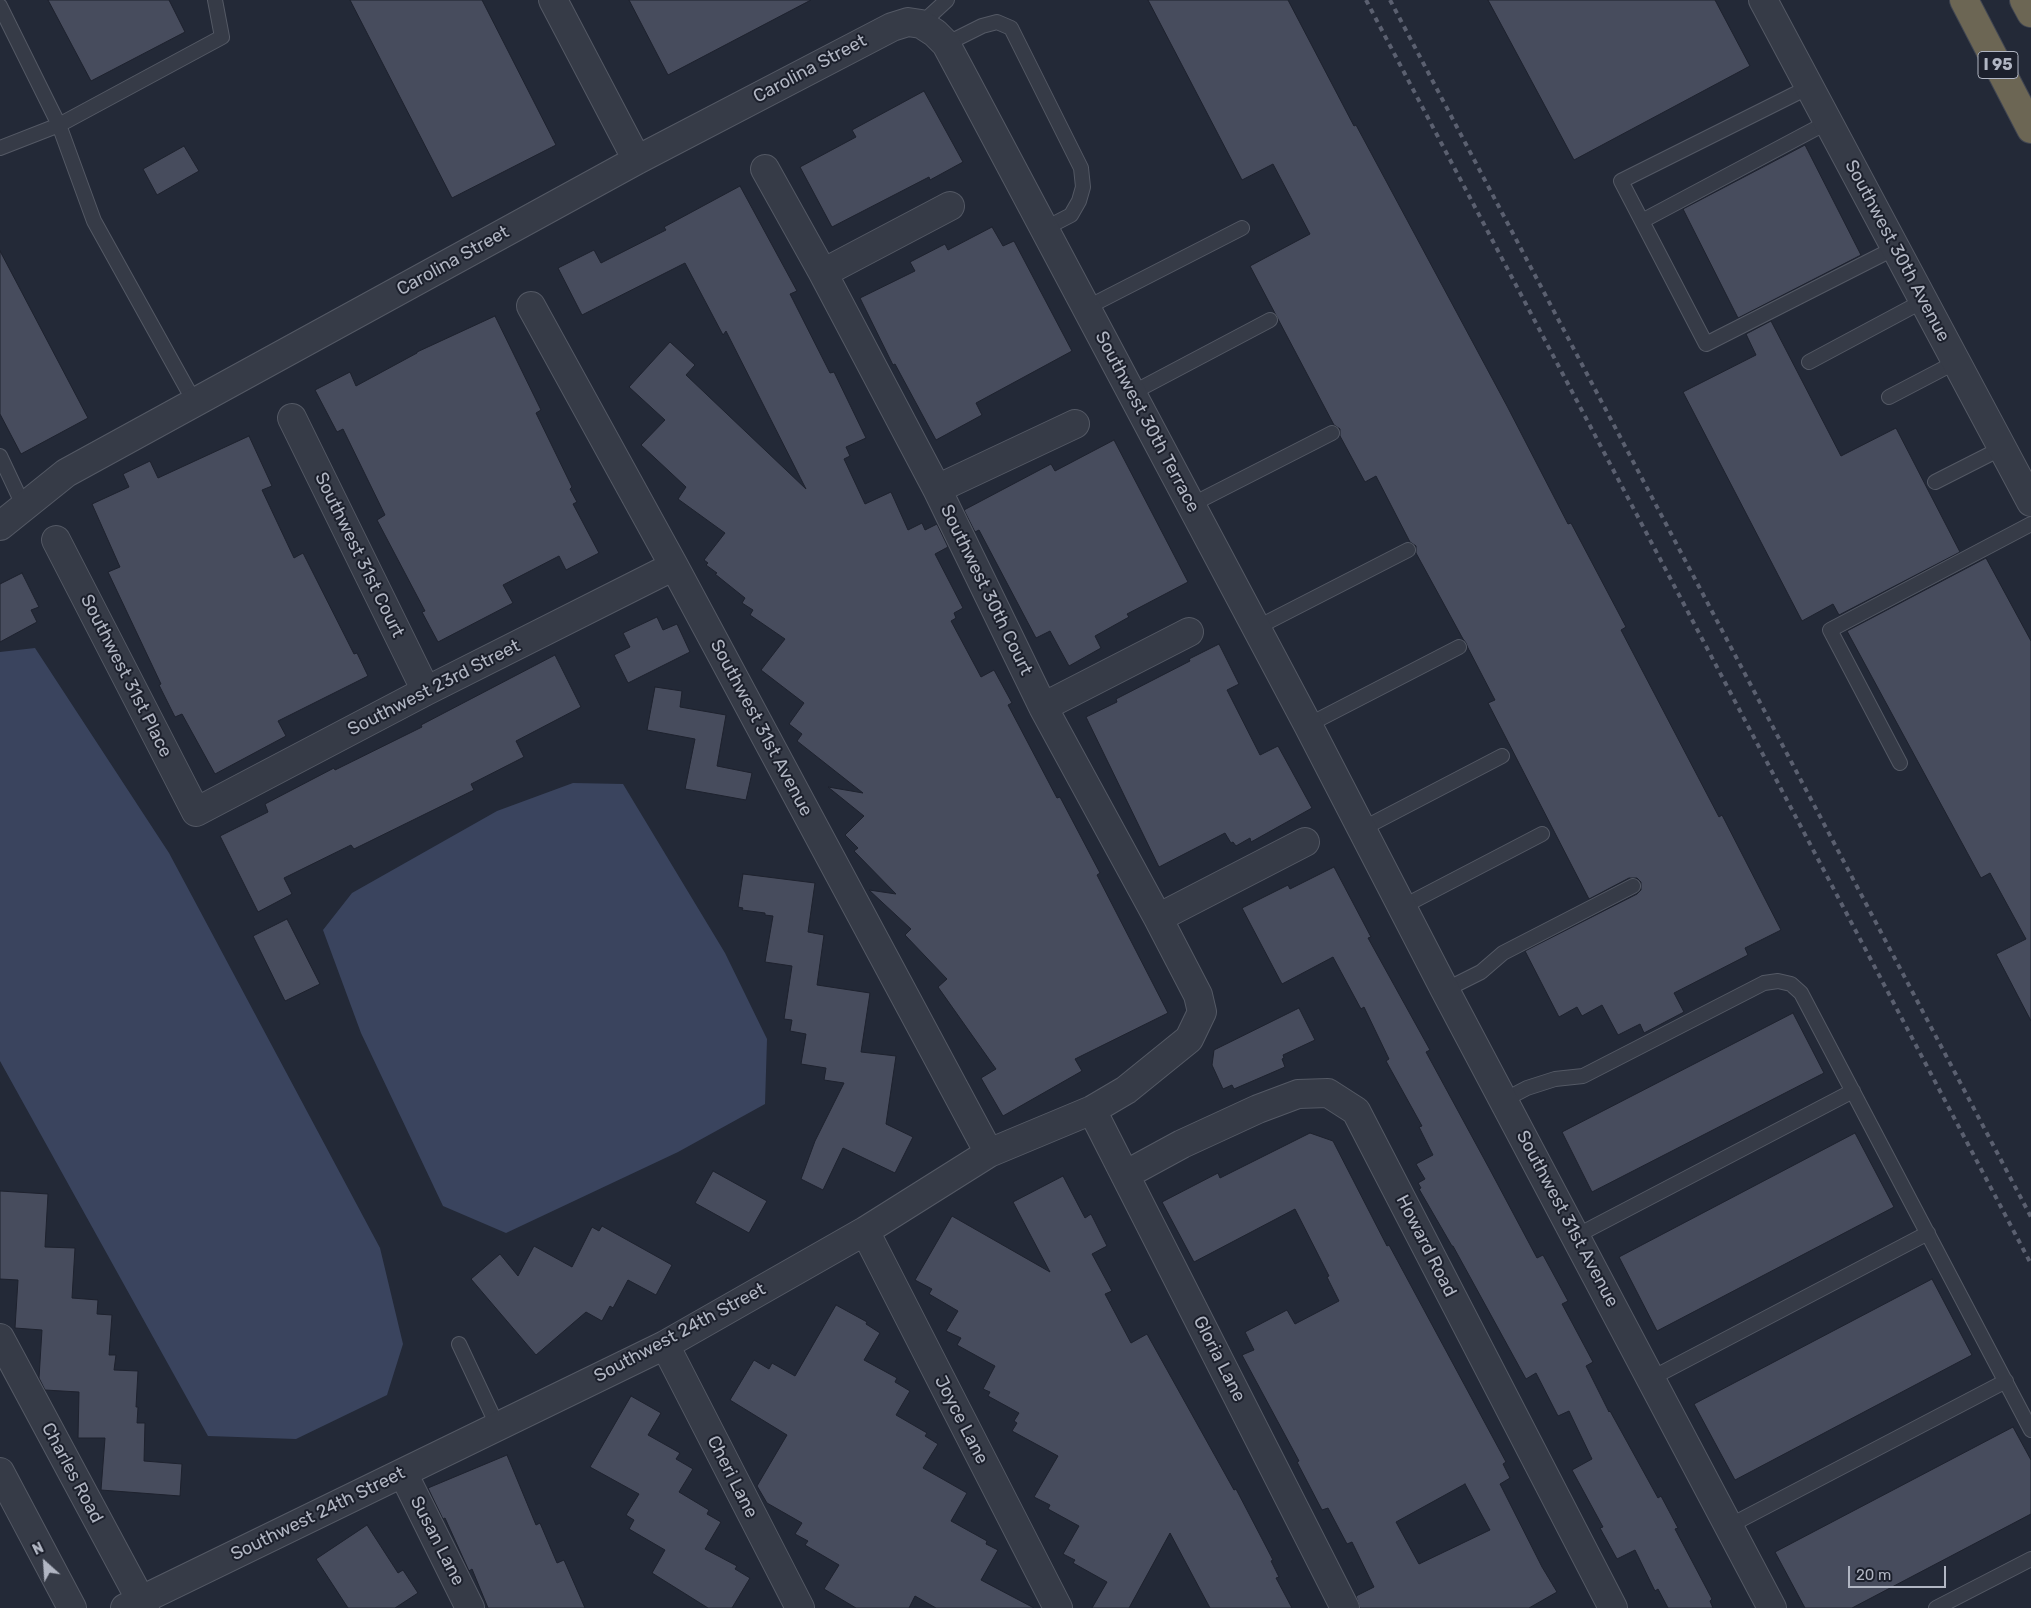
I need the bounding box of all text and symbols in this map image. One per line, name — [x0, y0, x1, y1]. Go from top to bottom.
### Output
street label: Carolina Street — [750, 30, 870, 108]
road number: I 95 — [1978, 52, 2018, 78]
street label: Southwest 30th Avenue — [1840, 156, 1954, 346]
street label: Carolina Street — [393, 221, 513, 301]
street label: Southwest 30th Terrace — [1090, 328, 1204, 516]
street label: Southwest 31st Court — [310, 469, 408, 641]
street label: Southwest 30th Court — [935, 501, 1037, 679]
street label: Southwest 31st Place — [76, 591, 176, 761]
street label: Southwest 23rd Street — [344, 635, 524, 741]
street label: Southwest 31st Avenue — [705, 636, 817, 820]
street label: Southwest 31st Avenue — [1511, 1127, 1623, 1311]
street label: Howard Road — [1391, 1191, 1461, 1301]
street label: Southwest 24th Street — [591, 1279, 769, 1387]
street label: Gloria Lane — [1188, 1312, 1250, 1406]
street label: Joyce Lane — [929, 1372, 993, 1468]
street label: Charles Road — [37, 1419, 107, 1527]
street label: Cheri Lane — [702, 1432, 762, 1522]
street label: Southwest 24th Street — [227, 1462, 409, 1566]
street label: Susan Lane — [405, 1493, 469, 1589]
north arrow — [20, 1538, 70, 1588]
text: N — [30, 1539, 46, 1559]
scale bar — [1851, 1556, 1948, 1588]
text: 20 m — [1856, 1566, 1891, 1584]

